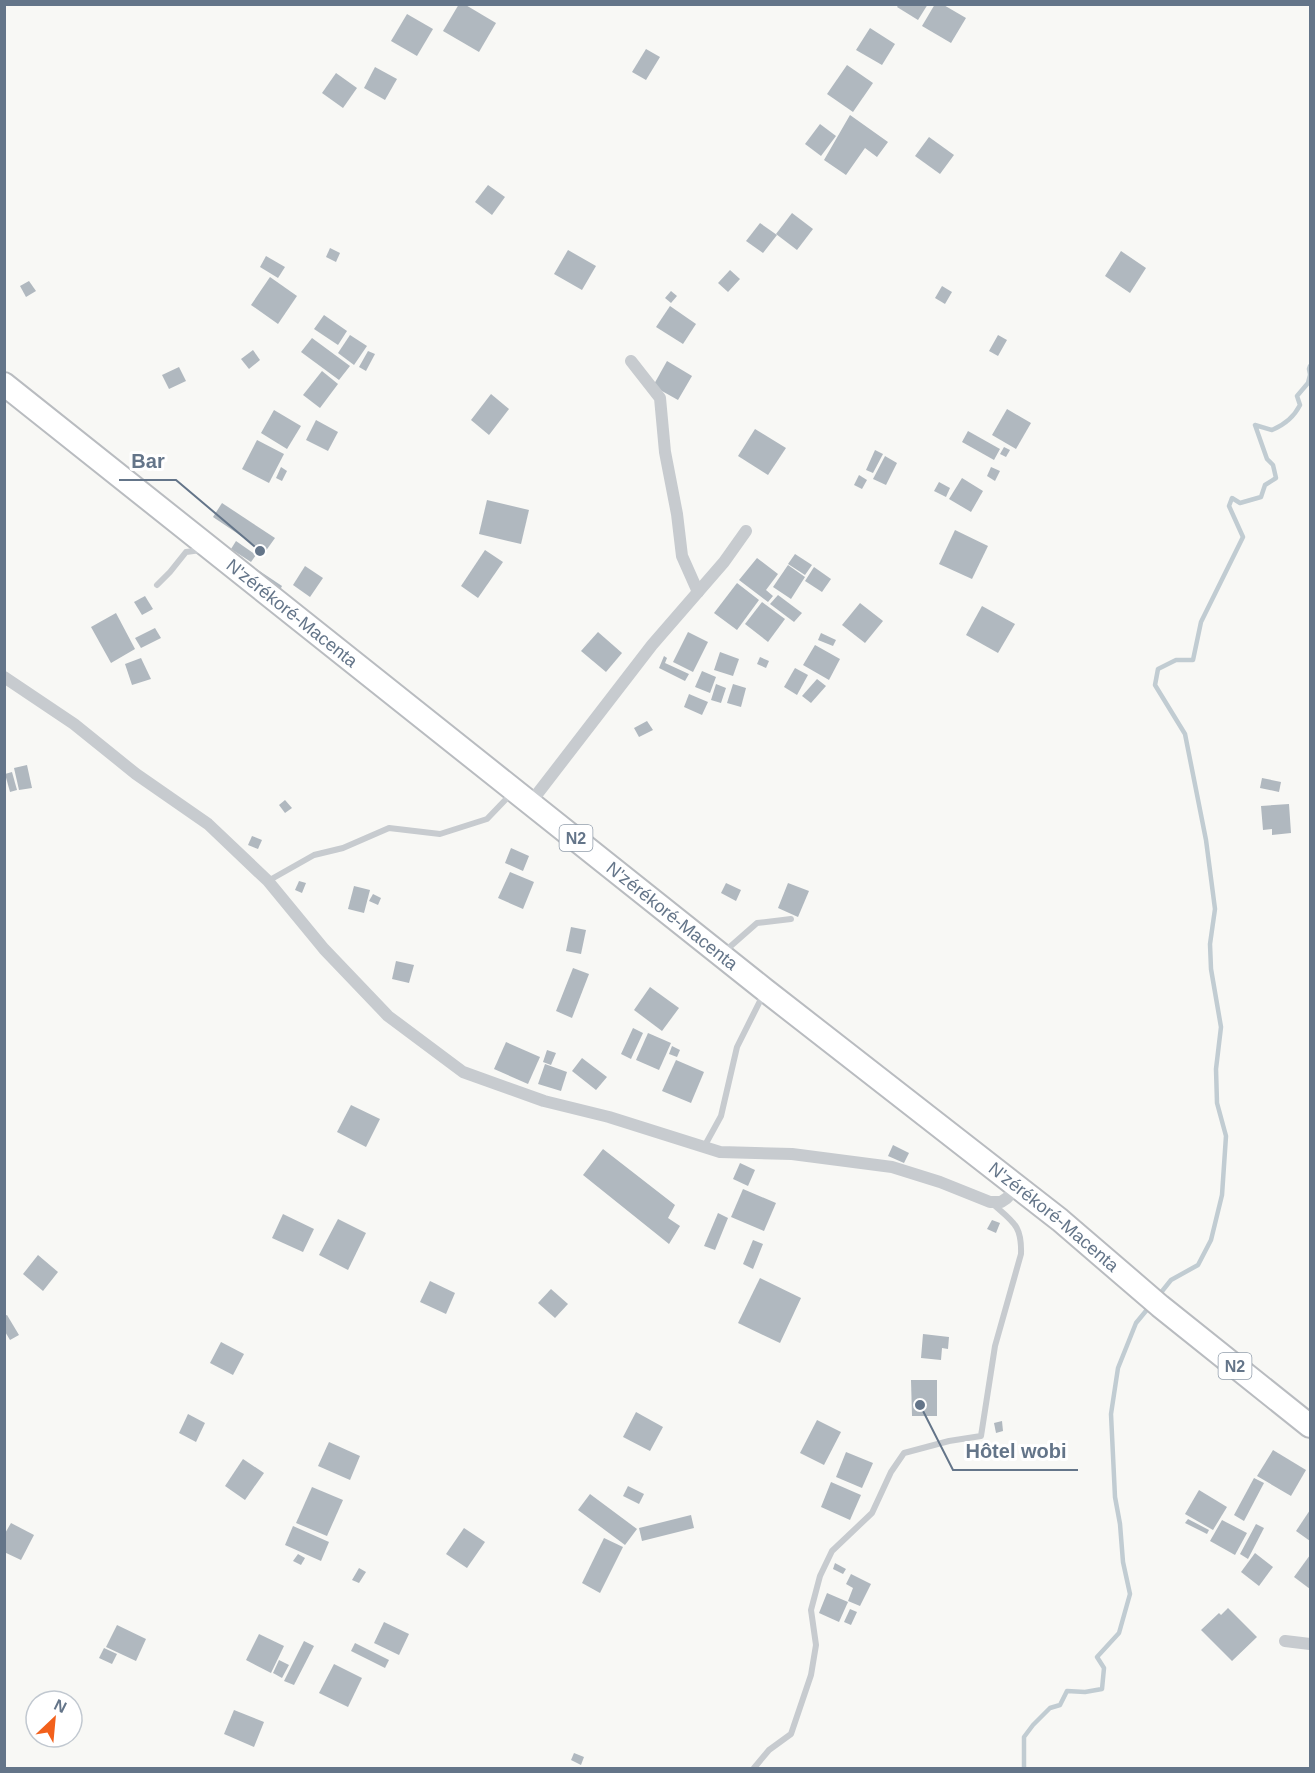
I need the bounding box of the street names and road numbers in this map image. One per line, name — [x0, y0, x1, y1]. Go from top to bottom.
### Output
street label: N'zérékoré-Macenta — [222, 555, 362, 672]
road number: N2 — [560, 825, 592, 851]
street label: N'zérékoré-Macenta — [603, 858, 742, 975]
street label: N'zérékoré-Macenta — [985, 1158, 1123, 1276]
road number: N2 — [1218, 1353, 1252, 1379]

